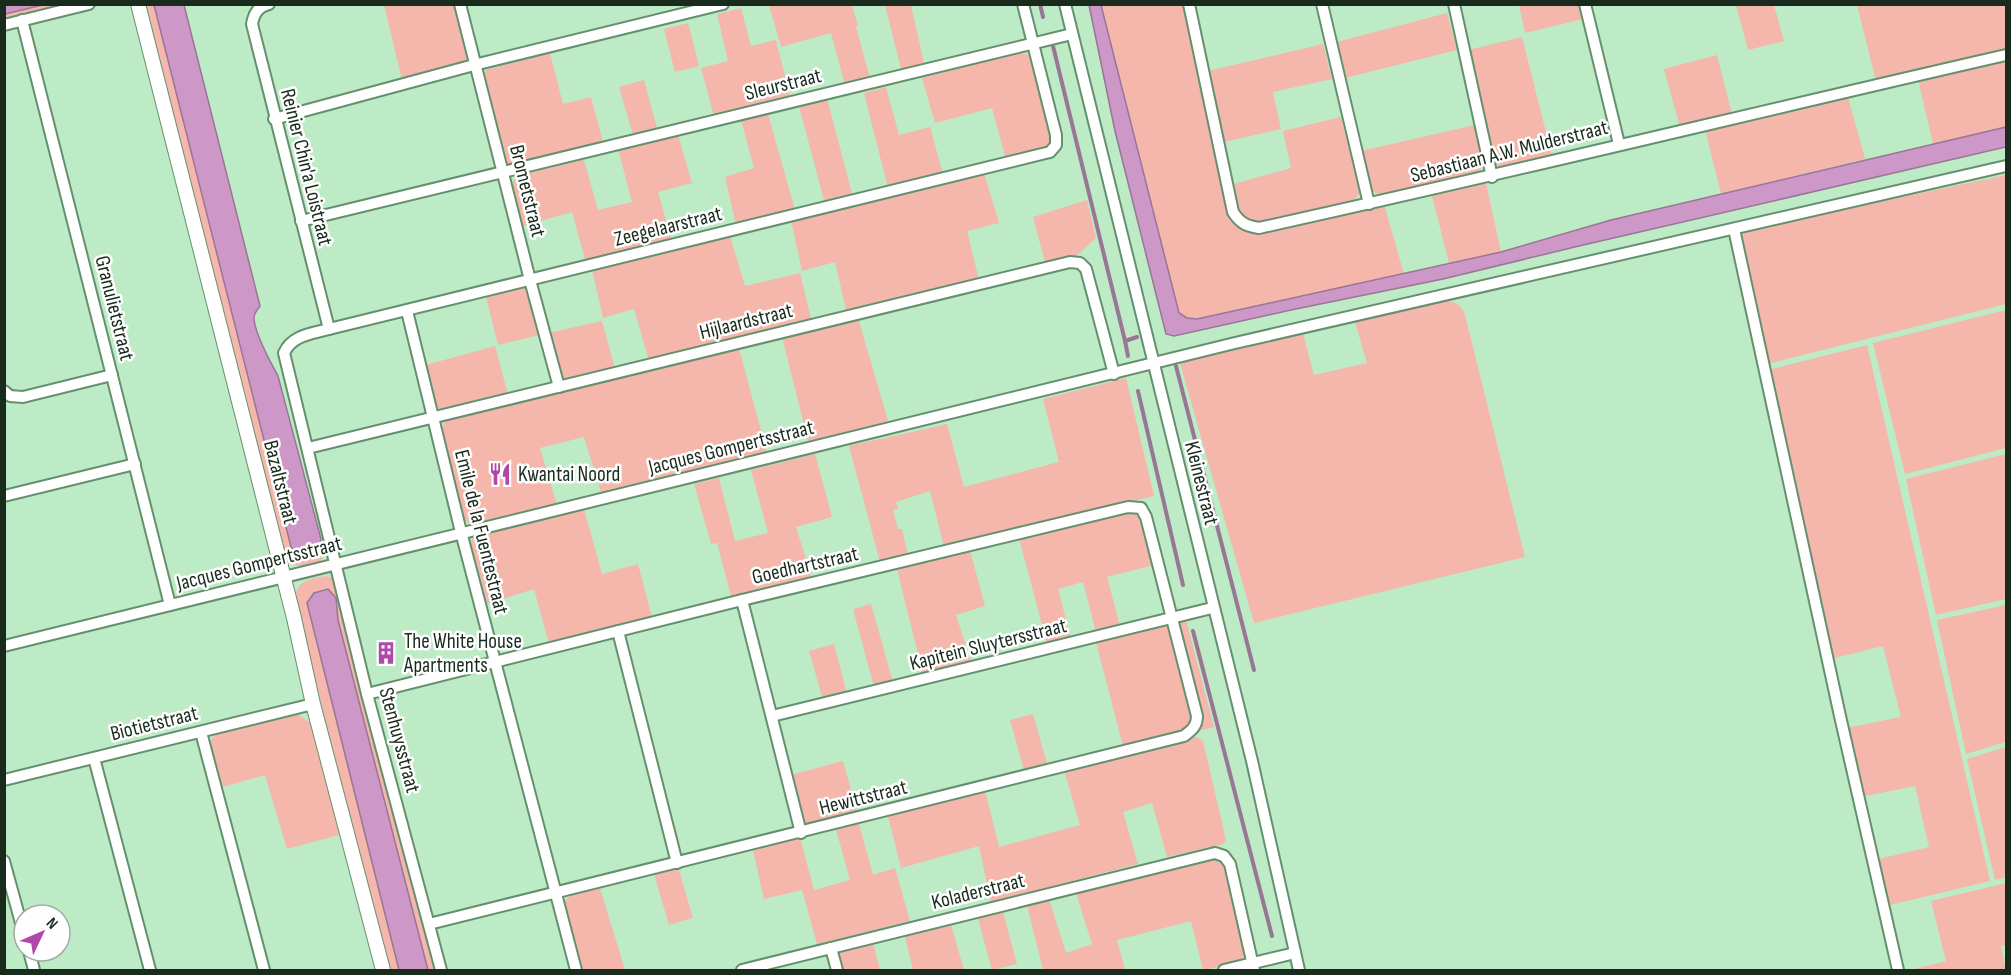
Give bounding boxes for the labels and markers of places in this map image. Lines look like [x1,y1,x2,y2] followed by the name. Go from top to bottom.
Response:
[487,461,513,487] restaurant icon: Kwantai Noord
[518,462,620,487] place label: Kwantai Noord
[403,629,522,678] place label: The White House Apartments
[373,640,399,666] building icon: The White House Apartments

